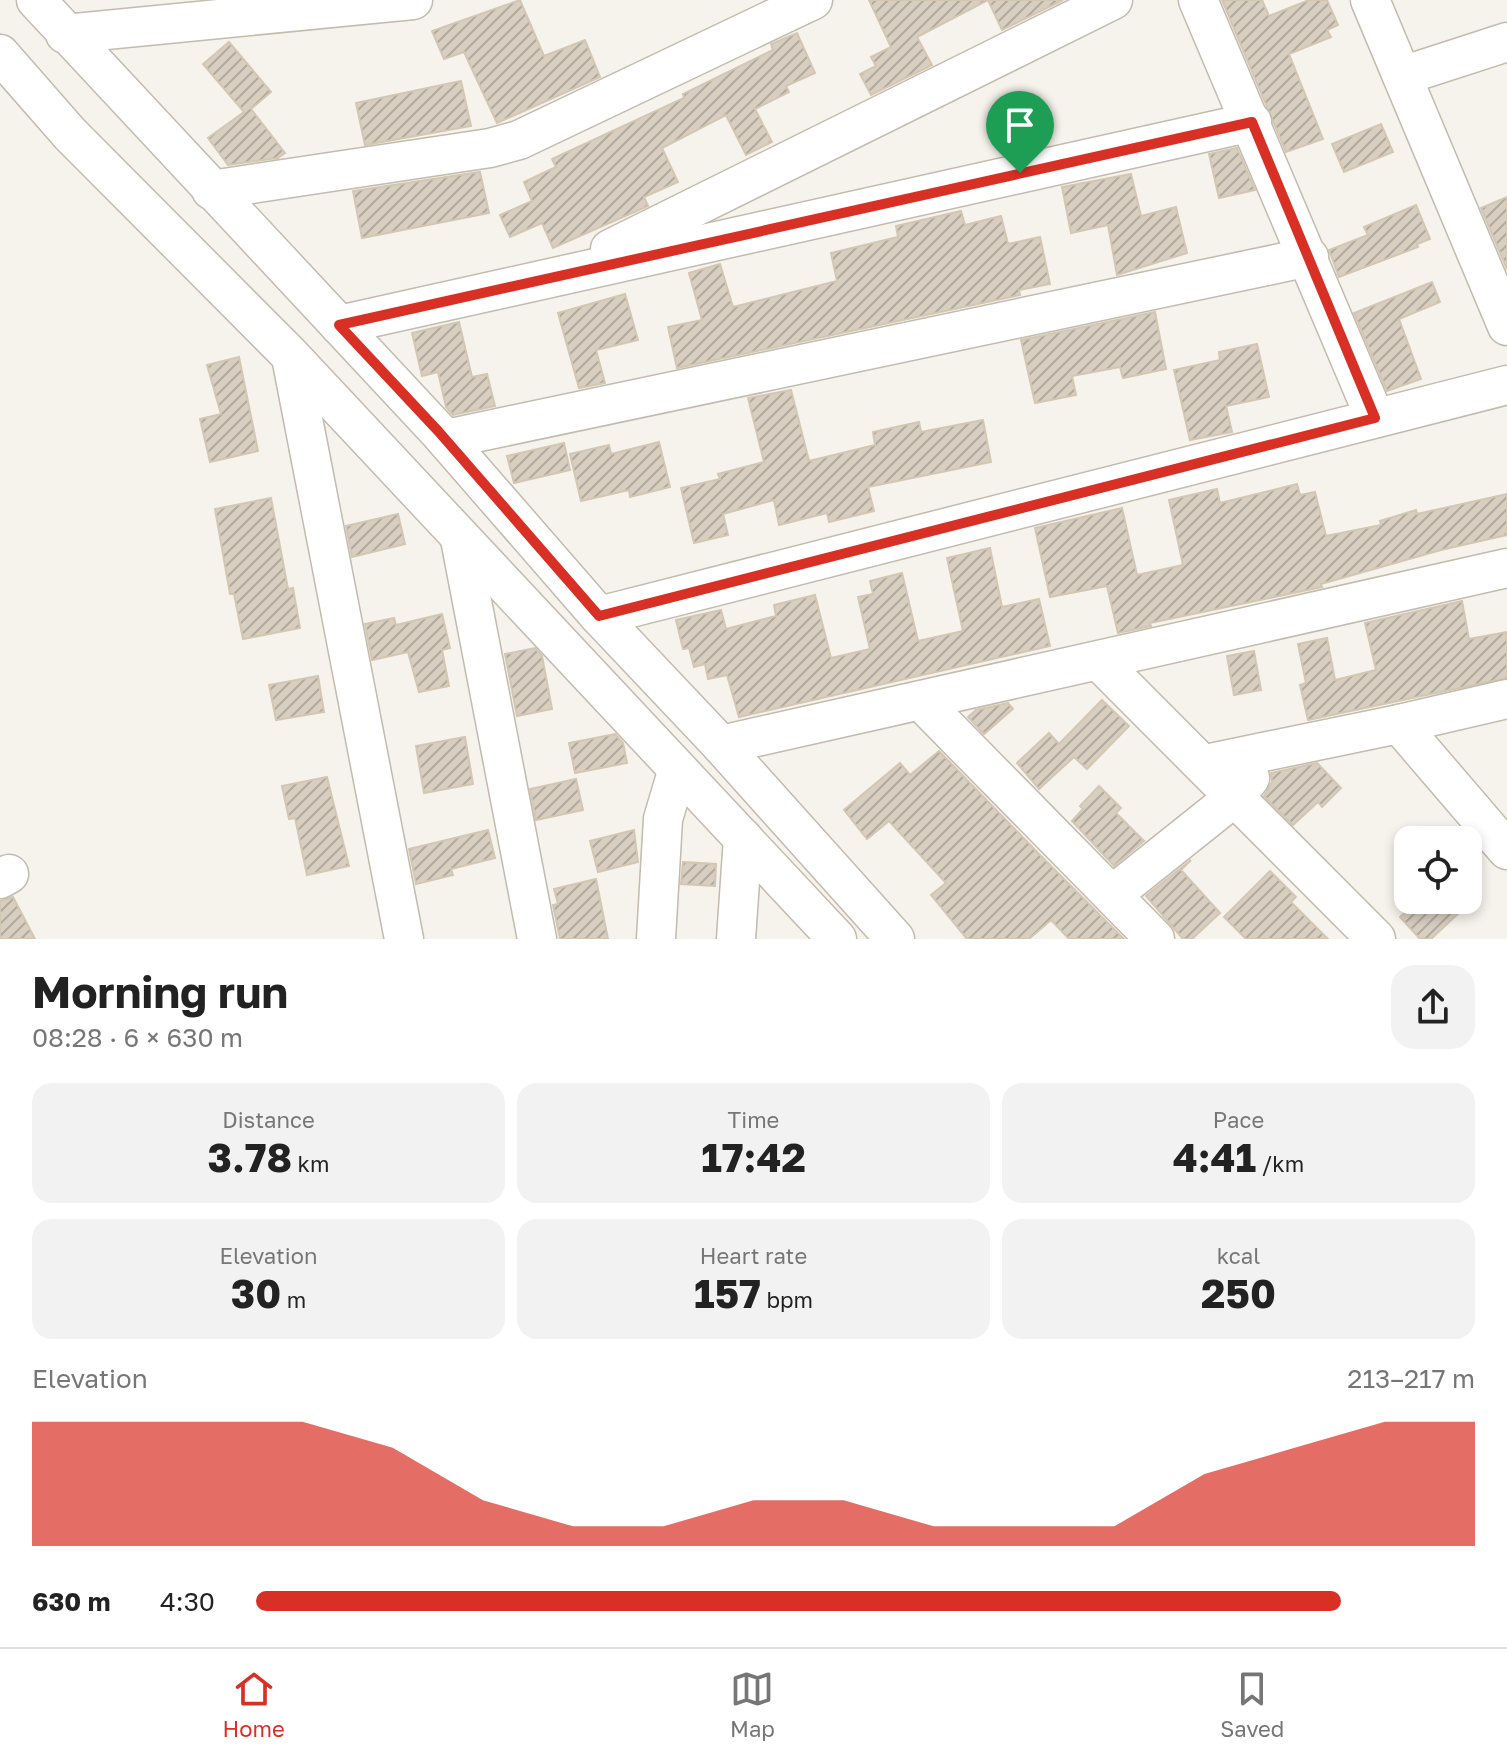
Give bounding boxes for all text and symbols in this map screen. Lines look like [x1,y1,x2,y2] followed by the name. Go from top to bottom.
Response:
[986,91,1054,173] pin
[998,103,1042,147] icon: arrive
[1394,826,1482,914] map controls
[1394,826,1482,914] button: locate
[32,965,288,1018] text: Morning run
[1391,965,1475,1049] button: share
[32,1022,243,1053] text: 08:28 · 6 × 630 m
[222,1106,315,1133] text: Distance
[728,1106,779,1133] text: Time
[1213,1106,1264,1133] text: Pace
[207,1133,292,1181] text: 3.78
[701,1133,806,1181] text: 17:42
[1173,1133,1256,1181] text: 4:41
[292,1150,330,1177] text: km
[1256,1150,1304,1177] text: /km
[220,1242,317,1269] text: Elevation
[700,1242,807,1269] text: Heart rate
[1217,1242,1260,1269] text: kcal
[231,1269,281,1317] text: 30
[694,1269,761,1317] text: 157
[1201,1269,1276,1317] text: 250
[281,1286,306,1313] text: m
[761,1286,813,1313] text: bpm
[32,1363,148,1394] text: Elevation
[1347,1363,1475,1394] text: 213–217 m
[32,1586,111,1617] text: 630 m
[160,1586,215,1617] text: 4:30
[223,1667,285,1742] tab: Home
[730,1667,775,1742] tab: Map
[1220,1667,1284,1742] tab: Saved

